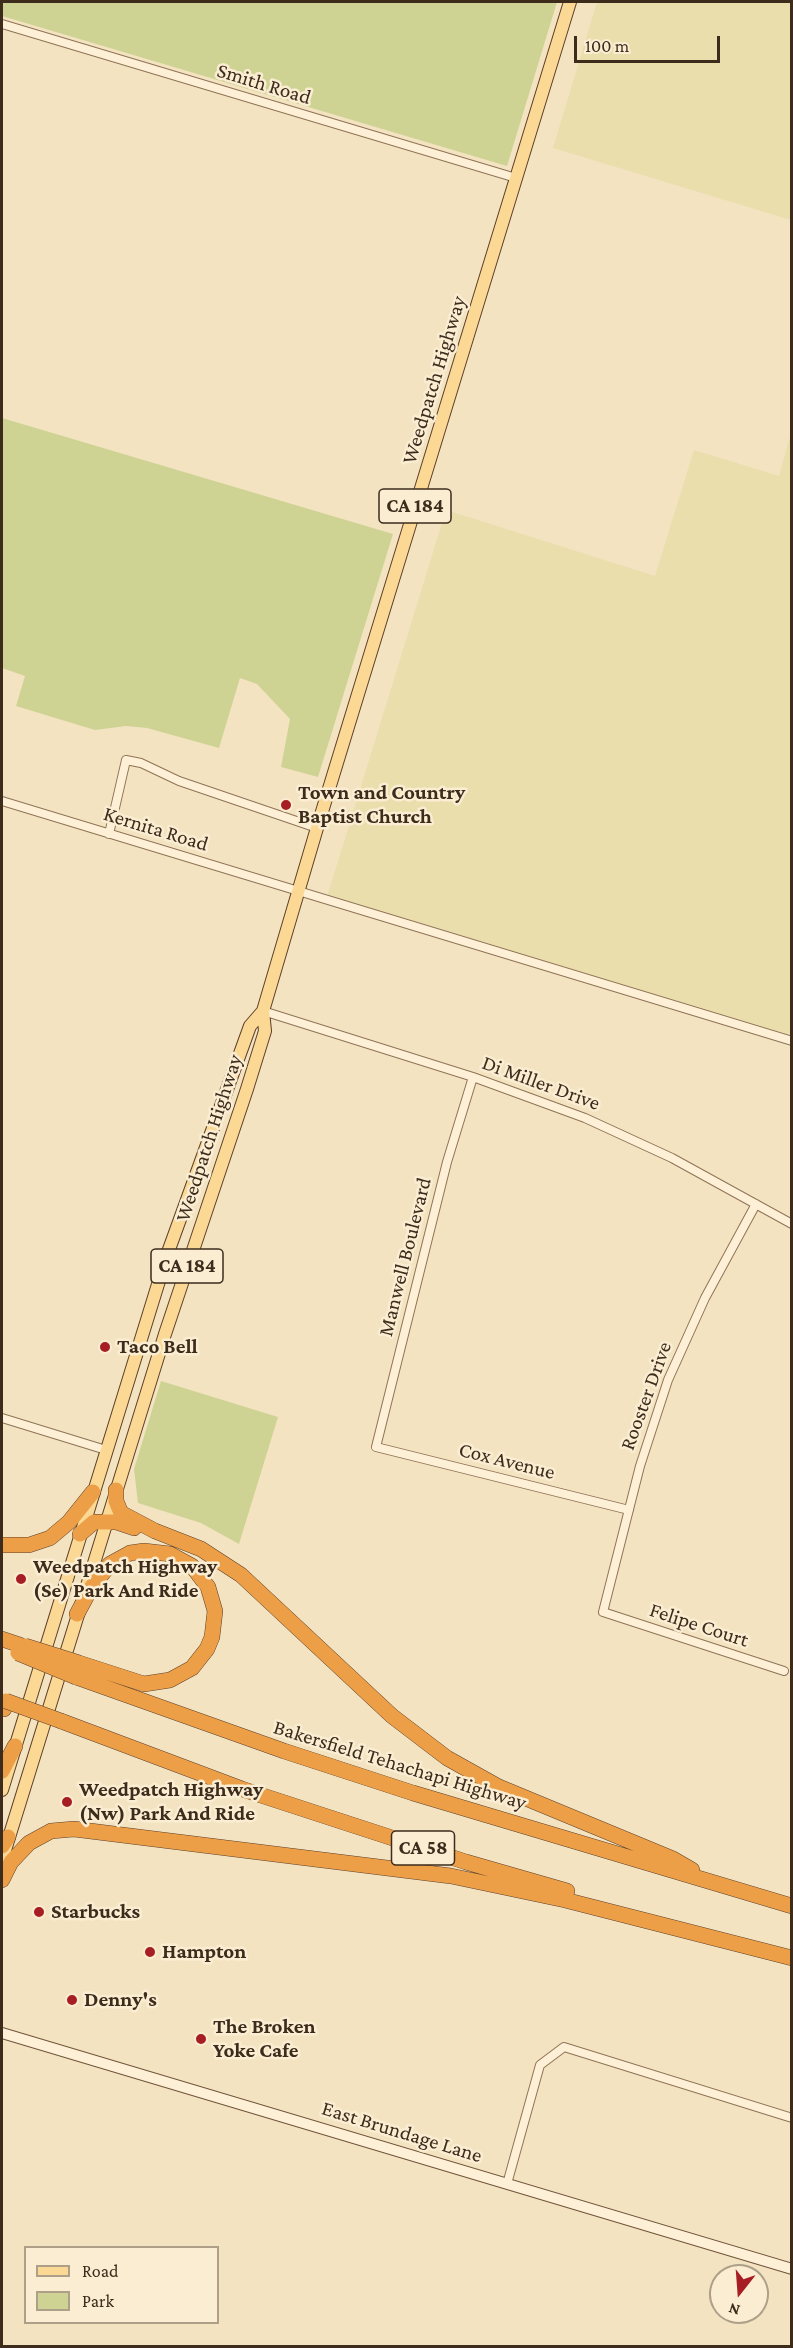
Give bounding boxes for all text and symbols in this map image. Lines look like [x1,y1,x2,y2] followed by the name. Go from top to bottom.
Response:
[577,24,722,62] scale bar
[585,36,629,56] text: 100 m
[214,58,314,110] street label: Smith Road
[396,293,472,467] street label: Weedpatch Highway
[379,489,451,523] road number: CA 184
[298,780,465,830] place label: Town and Country Baptist Church
[279,798,293,812] marker: Town and Country Baptist Church
[101,801,211,857] street label: Kernita Road
[479,1050,603,1116] street label: Di Miller Drive
[170,1051,248,1225] street label: Weedpatch Highway
[373,1175,437,1339] street label: Manwell Boulevard
[151,1249,223,1283] road number: CA 184
[117,1334,198,1360] place label: Taco Bell
[615,1338,677,1454] street label: Rooster Drive
[98,1340,112,1354] marker: Taco Bell
[456,1437,558,1485] street label: Cox Avenue
[33,1554,217,1604] place label: Weedpatch Highway (Se) Park And Ride
[14,1572,28,1586] marker: Weedpatch Highway (Se) Park And Ride
[646,1597,752,1653] street label: Felipe Court
[271,1715,529,1815] street label: Bakersfield Tehachapi Highway
[79,1777,263,1827] place label: Weedpatch Highway (Nw) Park And Ride
[60,1795,74,1809] marker: Weedpatch Highway (Nw) Park And Ride
[392,1831,454,1865] road number: CA 58
[51,1899,140,1925] place label: Starbucks
[32,1905,46,1919] marker: Starbucks
[162,1939,246,1965] place label: Hampton
[143,1945,157,1959] marker: Hampton
[84,1987,157,2013] place label: Denny's
[65,1993,79,2007] marker: Denny's
[213,2014,316,2064] place label: The Broken Yoke Cafe
[194,2032,208,2046] marker: The Broken Yoke Cafe
[319,2096,485,2168] street label: East Brundage Lane
[24,2246,219,2324] legend
[82,2261,119,2281] text: Road
[709,2264,769,2324] north arrow
[82,2291,114,2311] text: Park
[726,2300,742,2320] text: N

